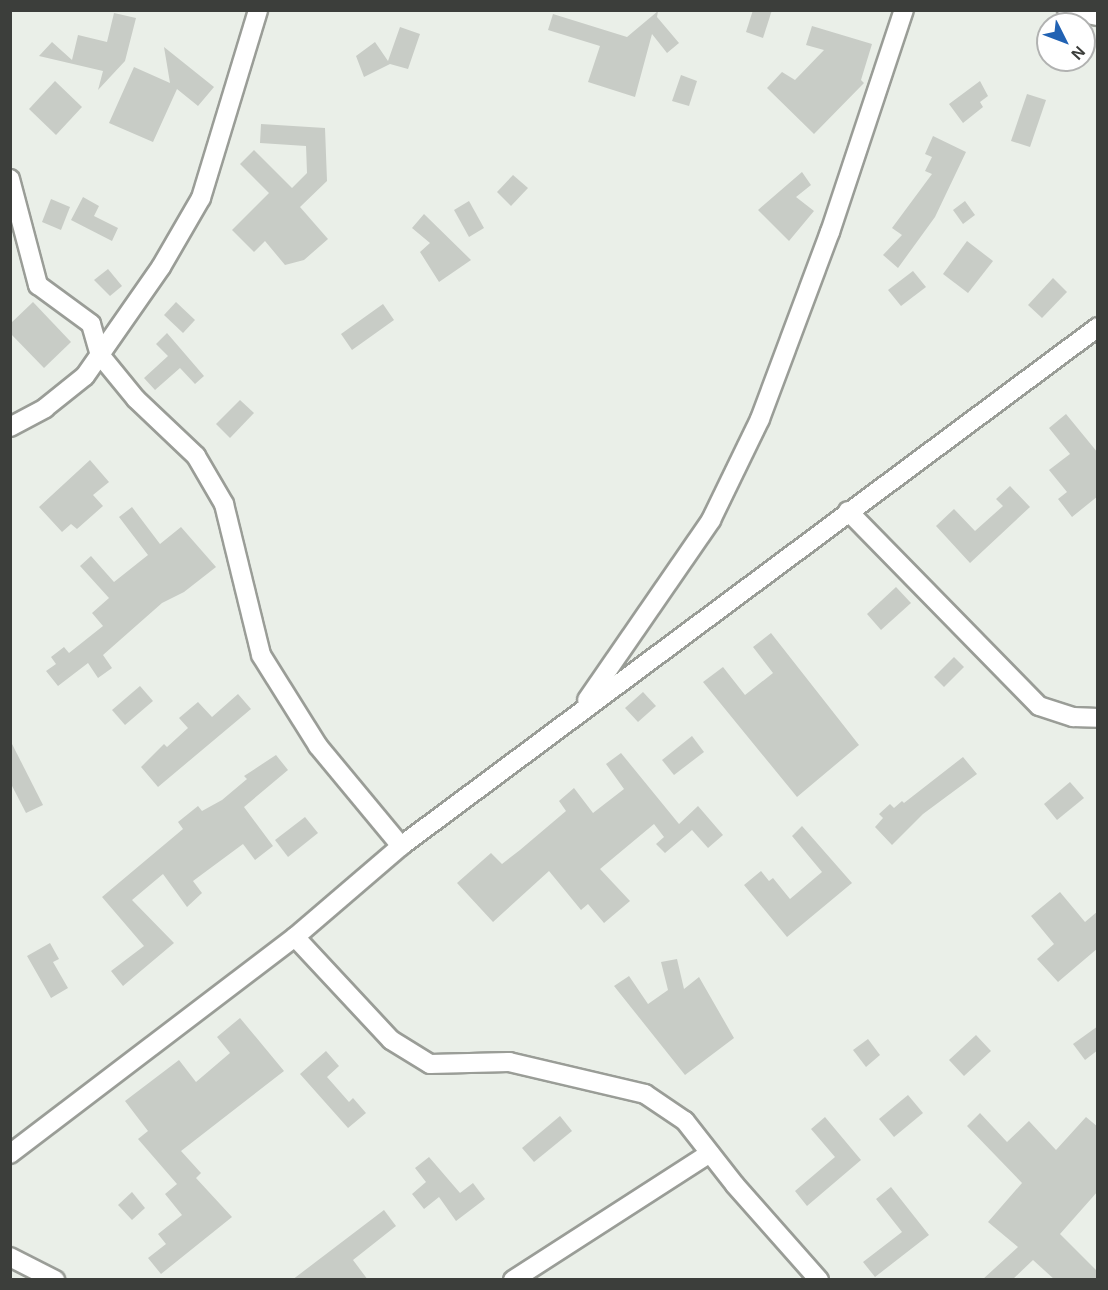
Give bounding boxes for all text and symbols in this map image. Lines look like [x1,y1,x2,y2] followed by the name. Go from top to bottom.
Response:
[1036,12,1096,72] north arrow
[1068,43,1088,63] text: N

